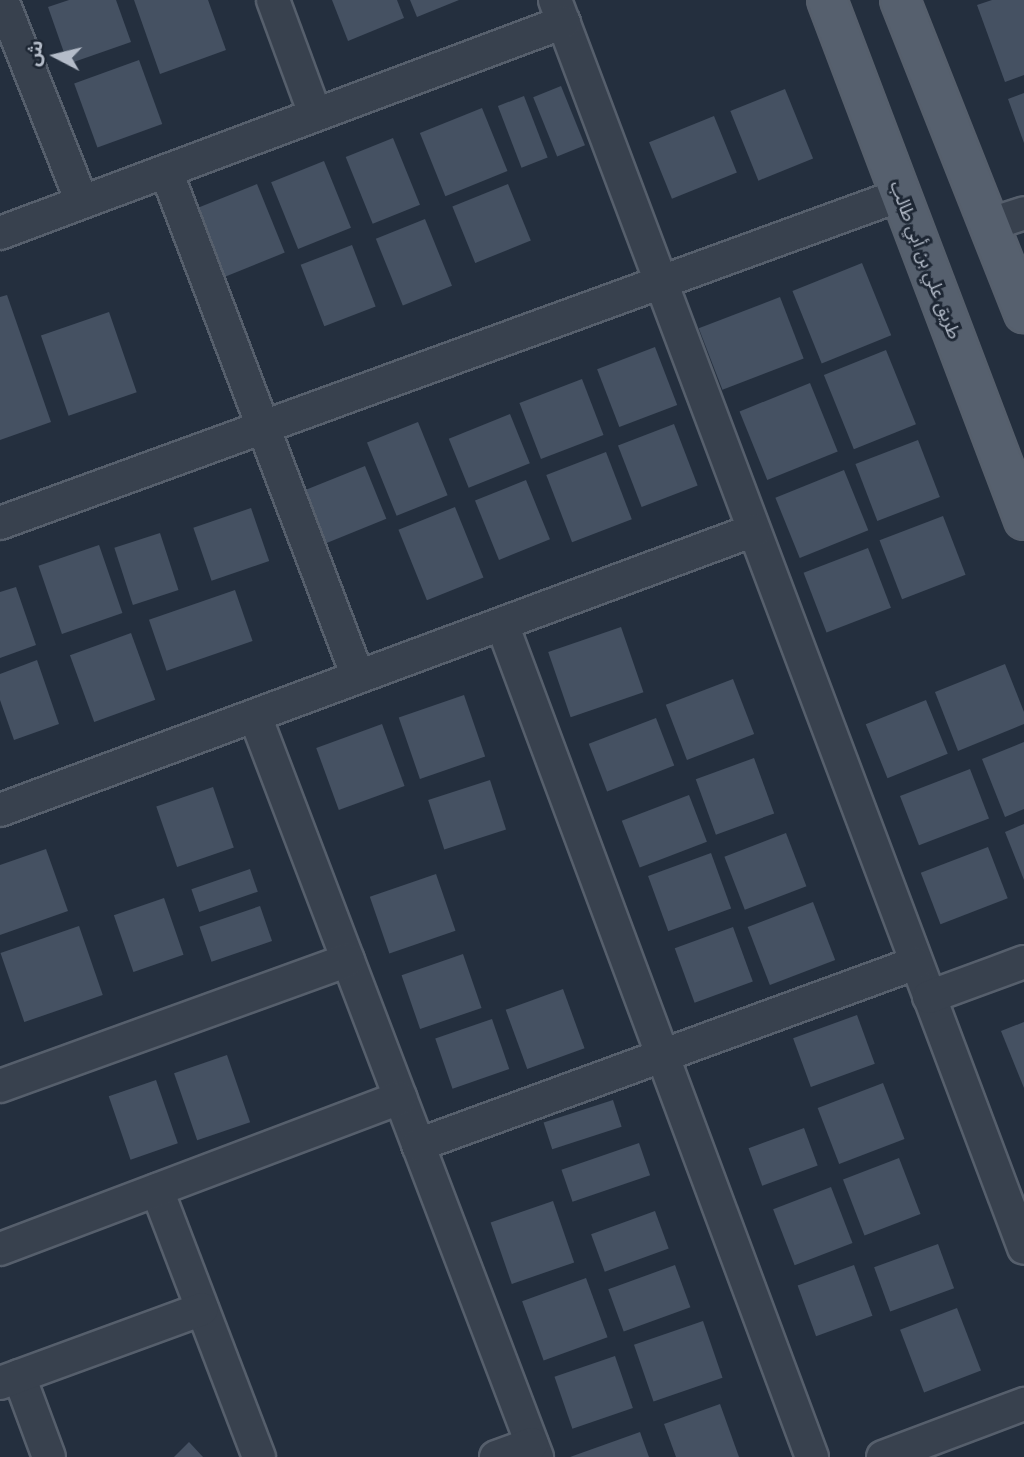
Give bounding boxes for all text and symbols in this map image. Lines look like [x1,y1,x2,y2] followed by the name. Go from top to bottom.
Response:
[21,21,91,91] north arrow
[22,39,48,68] text: ش
[885,178,965,342] street label: طريق علي بن أبي طالب

